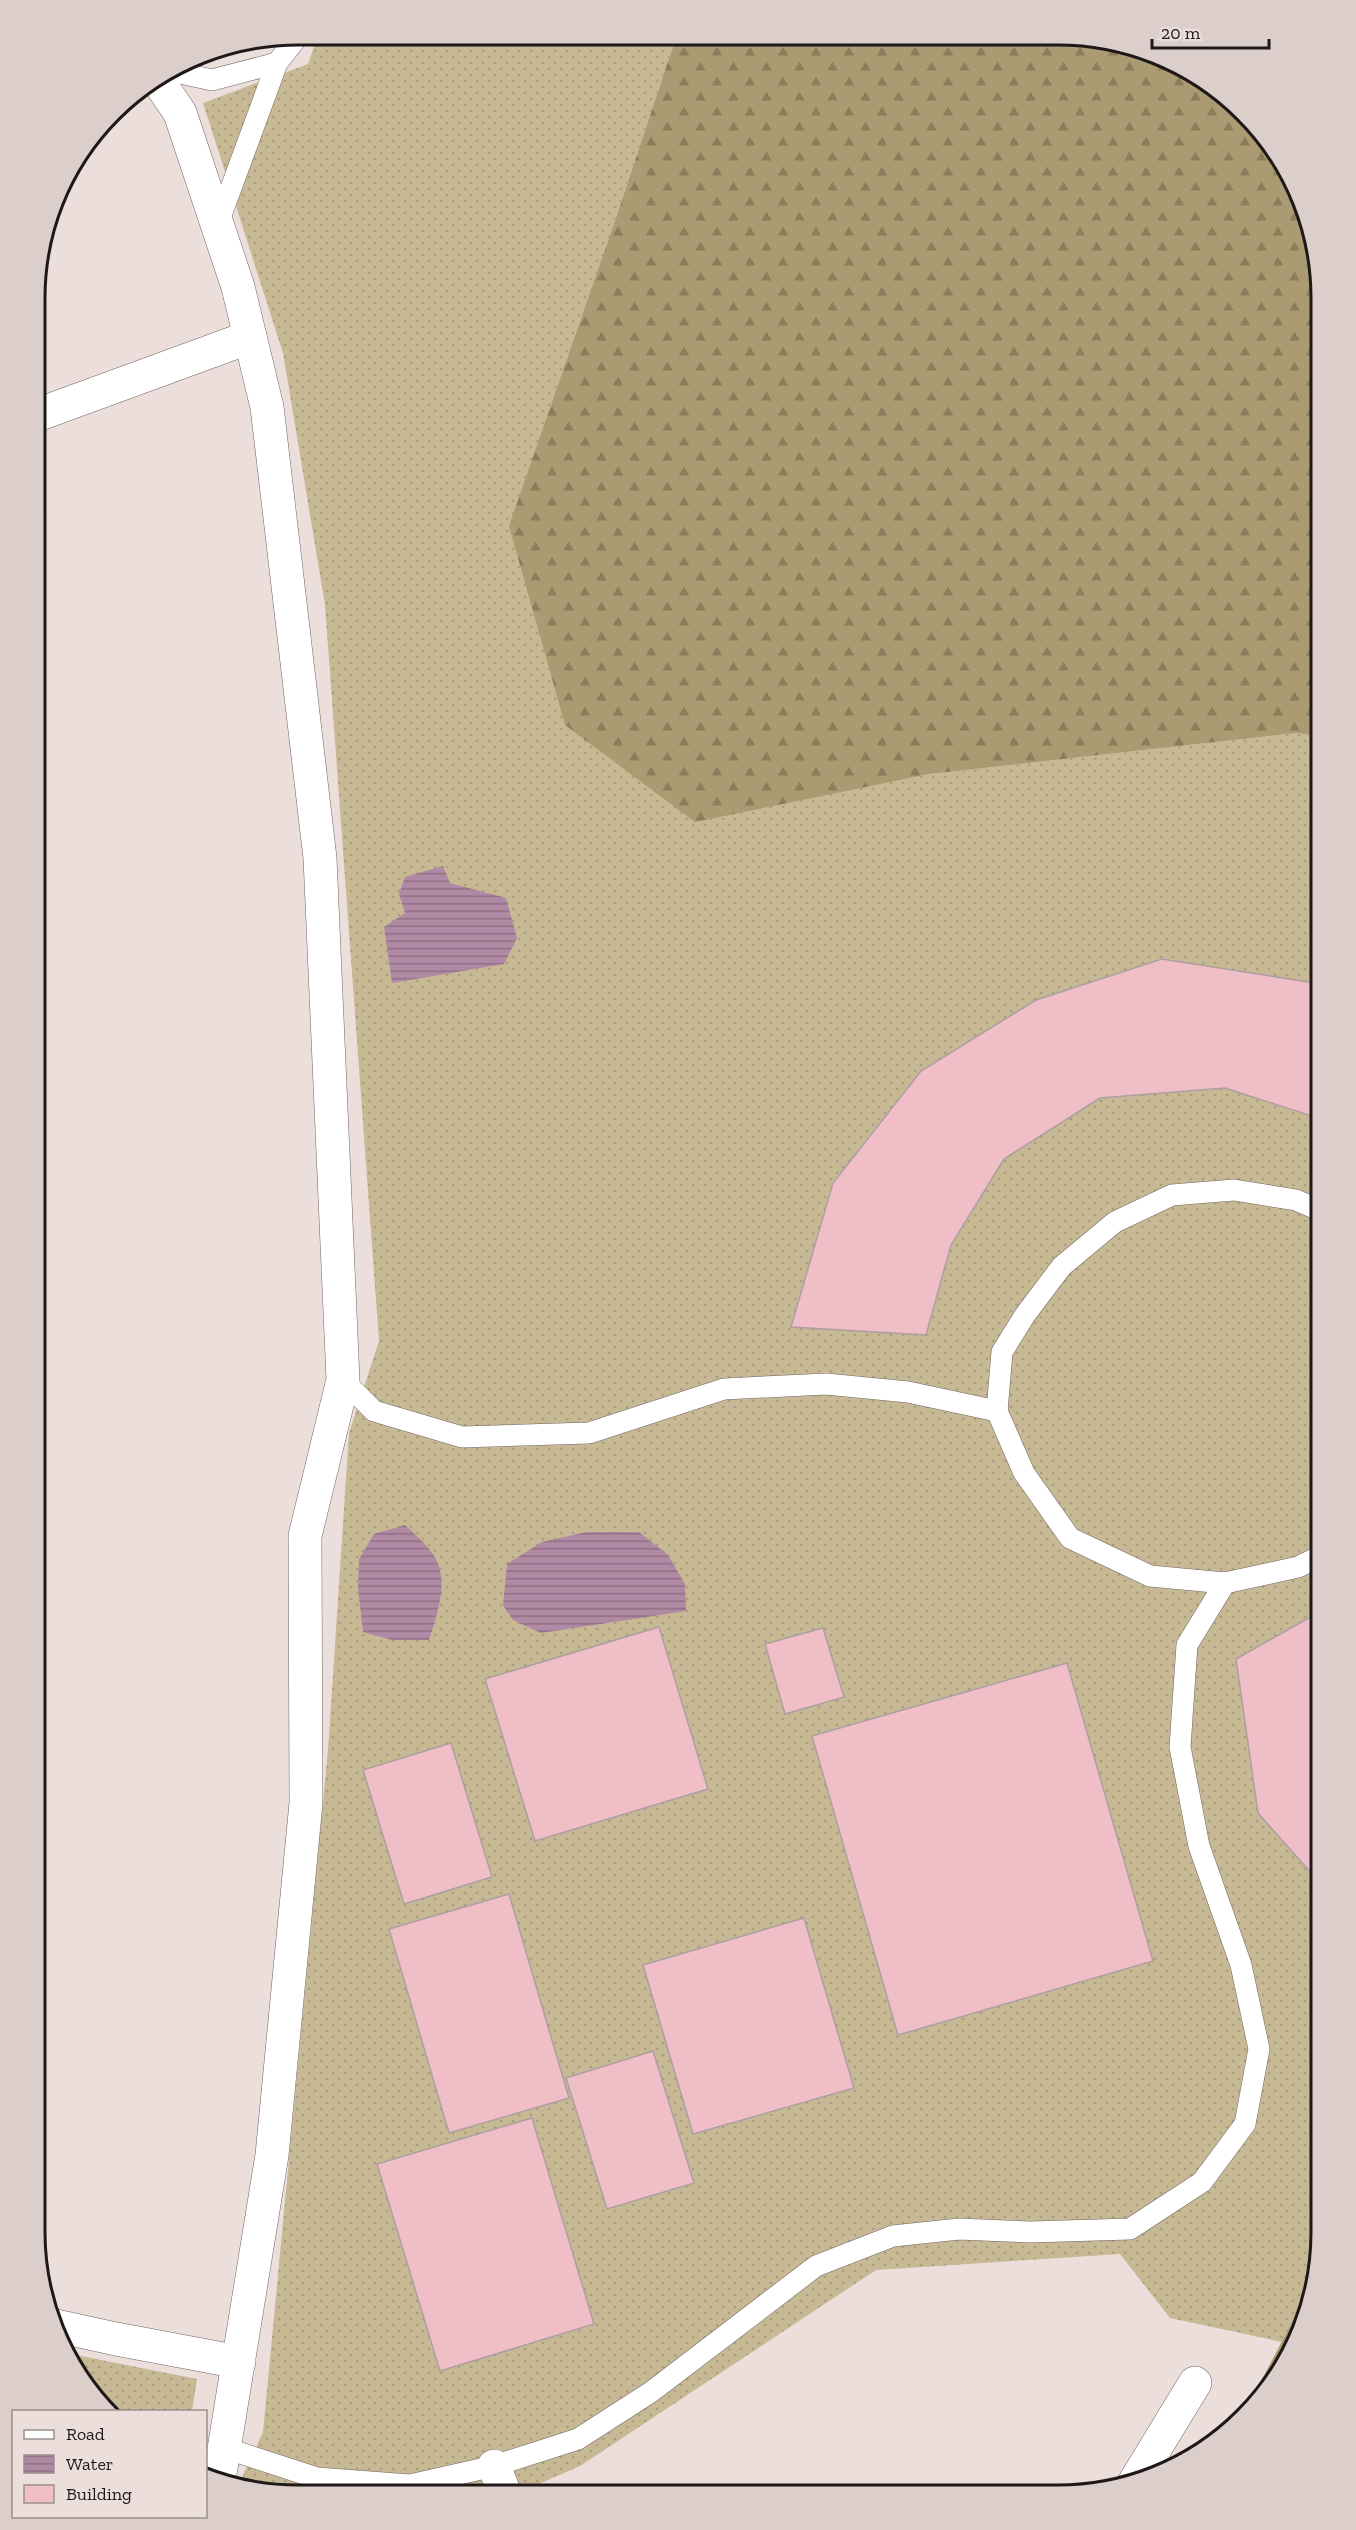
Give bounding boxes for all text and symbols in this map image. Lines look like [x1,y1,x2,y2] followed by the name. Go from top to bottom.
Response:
[1152,12,1269,50] scale bar
[1161,22,1201,44] text: 20 m
[12,2410,207,2518] legend
[66,2423,105,2445] text: Road
[66,2453,113,2475] text: Water
[66,2483,132,2505] text: Building

